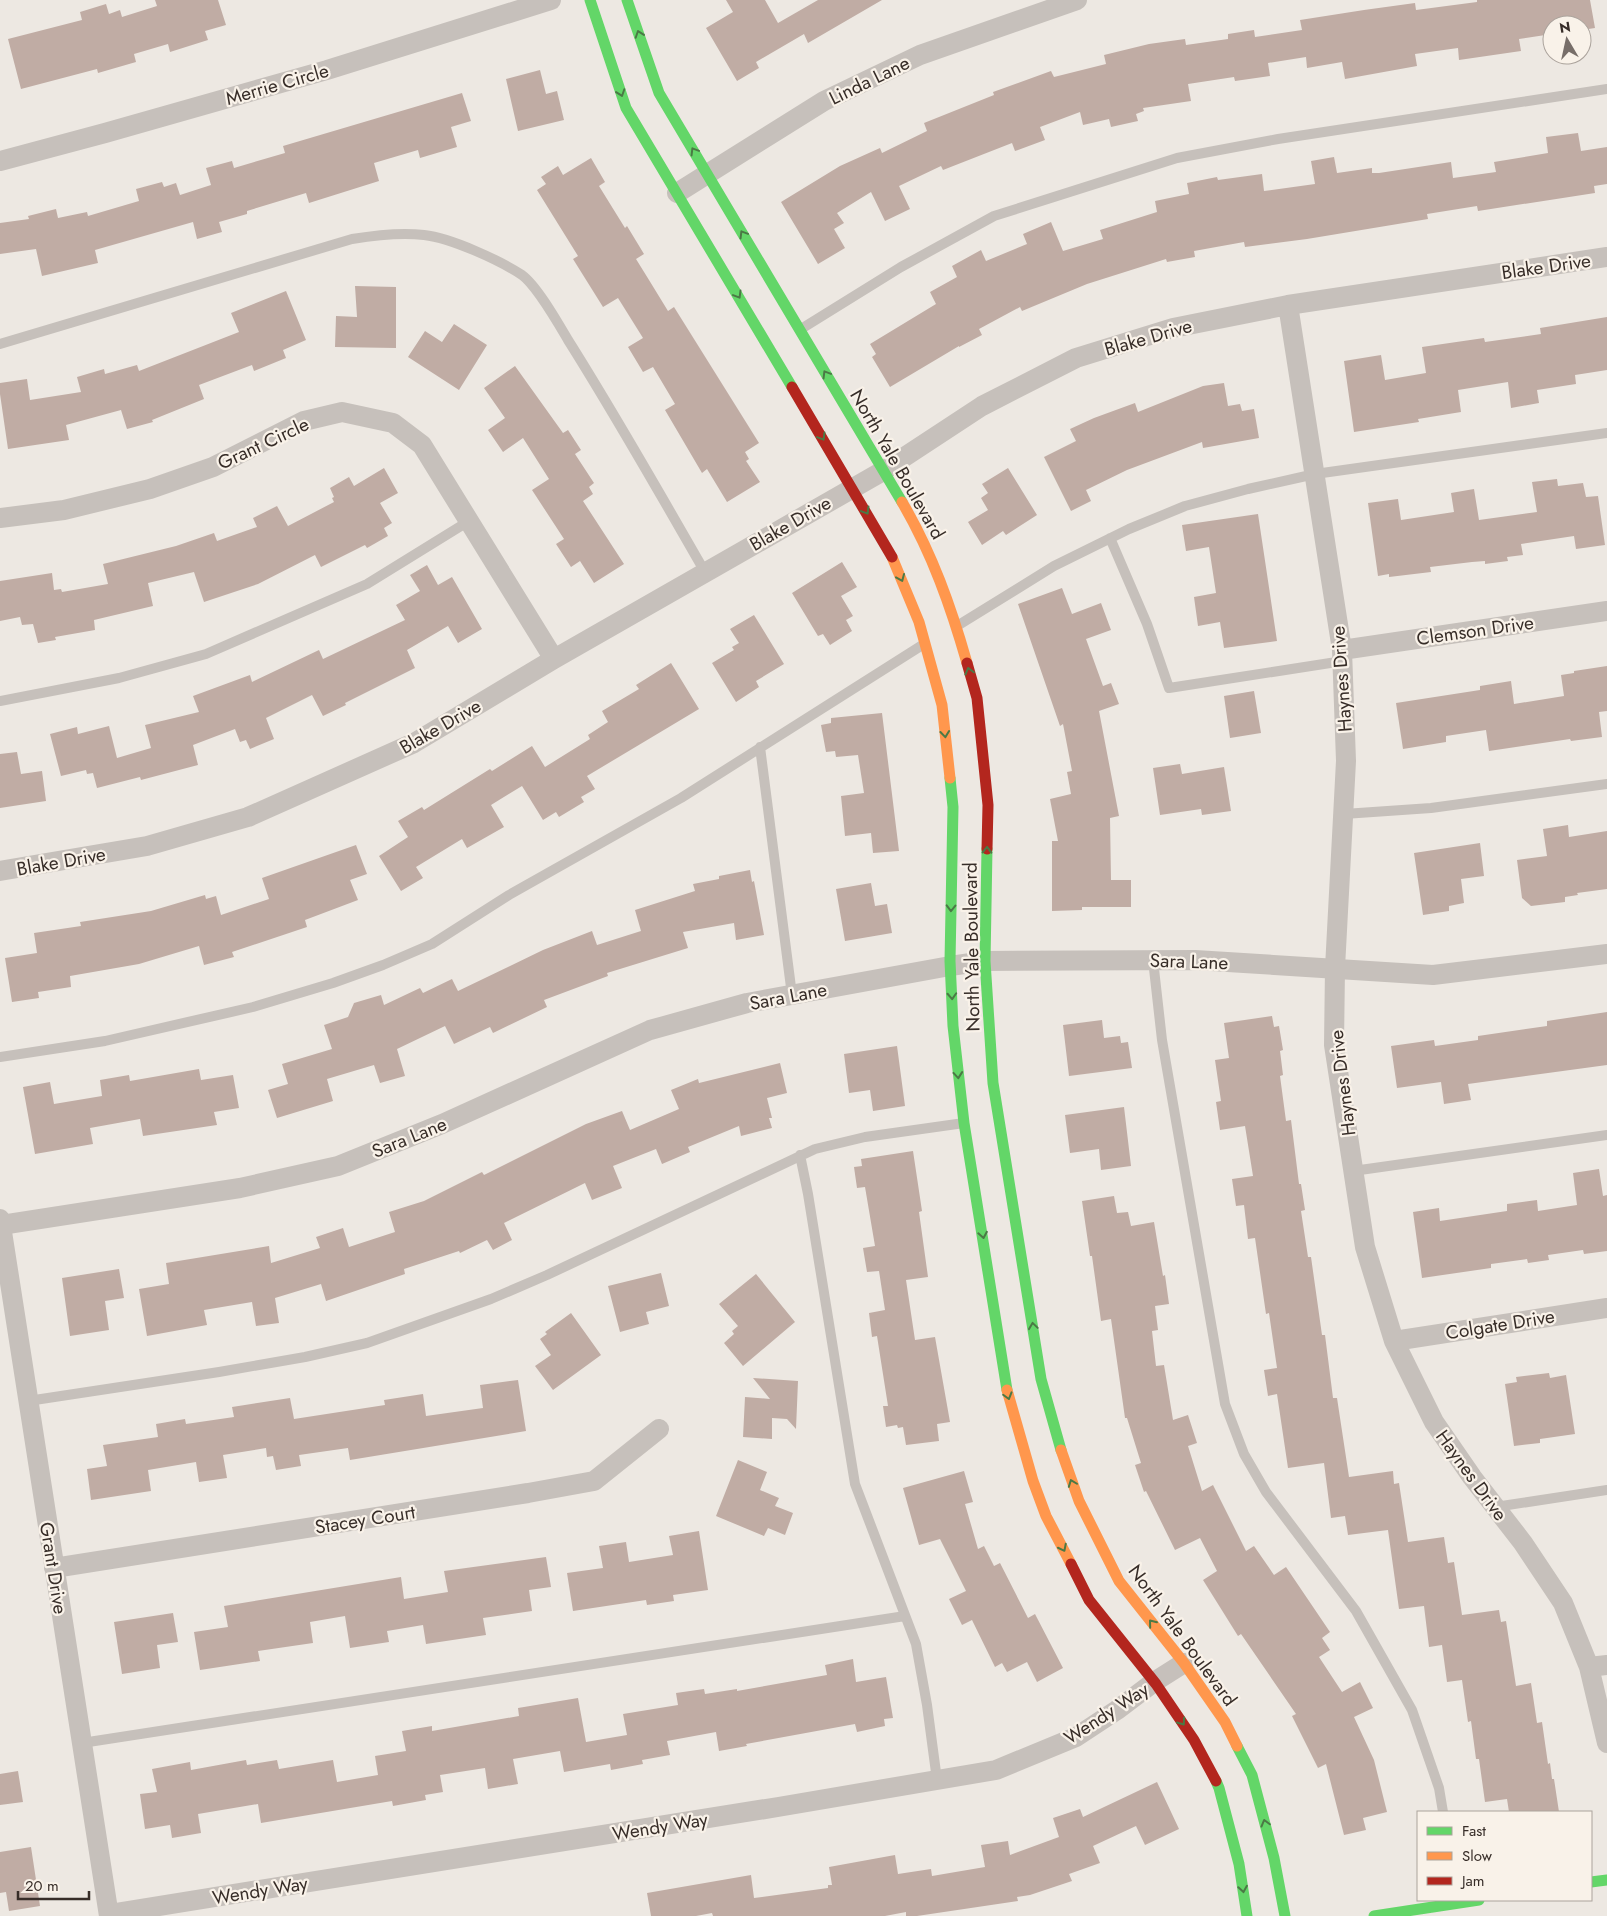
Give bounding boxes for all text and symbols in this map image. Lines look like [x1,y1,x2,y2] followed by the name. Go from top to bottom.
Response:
[1542,15,1592,65] north arrow
[1558,16,1572,38] text: N
[635,30,645,39] one-way arrow
[824,49,914,112] street label: Linda Lane
[222,57,332,112] street label: Merrie Circle
[615,88,625,97] one-way arrow
[690,147,700,156] one-way arrow
[739,230,749,239] one-way arrow
[1500,247,1593,286] street label: Blake Drive
[732,290,742,299] one-way arrow
[1101,312,1195,363] street label: Blake Drive
[822,370,832,379] one-way arrow
[844,384,952,544] street label: North Yale Boulevard
[213,410,314,476] street label: Grant Circle
[816,432,826,441] one-way arrow
[745,489,836,558] street label: Blake Drive
[859,506,869,515] one-way arrow
[894,573,905,582] one-way arrow
[1415,609,1536,652] street label: Clemson Drive
[1324,625,1359,733] street label: Haynes Drive
[965,668,975,676] one-way arrow
[395,692,486,761] street label: Blake Drive
[939,730,950,738] one-way arrow
[14,840,108,883] street label: Blake Drive
[982,845,993,853] one-way arrow
[957,862,986,1032] street label: North Yale Boulevard
[945,904,956,912] one-way arrow
[1149,947,1229,976] street label: Sara Lane
[747,976,829,1017] street label: Sara Lane
[946,992,957,1000] one-way arrow
[1323,1028,1362,1137] street label: Haynes Drive
[952,1071,963,1079] one-way arrow
[368,1110,451,1165] street label: Sara Lane
[977,1231,987,1239] one-way arrow
[1444,1303,1557,1346] street label: Colgate Drive
[1028,1321,1038,1330] one-way arrow
[1002,1391,1013,1400] one-way arrow
[1429,1424,1514,1526] street label: Haynes Drive
[1068,1479,1078,1488] one-way arrow
[313,1498,418,1541] street label: Stacey Court
[33,1520,74,1616] street label: Grant Drive
[1057,1543,1067,1552] one-way arrow
[1122,1559,1243,1712] street label: North Yale Boulevard
[1150,1620,1158,1629] one-way arrow
[1059,1676,1155,1751] street label: Wendy Way
[1176,1716,1185,1726] one-way arrow
[610,1806,710,1847] street label: Wendy Way
[1417,1811,1592,1901] legend
[1260,1819,1271,1828] one-way arrow
[1462,1820,1486,1842] text: Fast
[1462,1845,1493,1867] text: Slow
[18,1868,89,1900] scale bar
[210,1870,310,1911] street label: Wendy Way
[1460,1870,1485,1892] text: Jam
[25,1875,59,1897] text: 20 m
[1237,1885,1247,1894] one-way arrow

